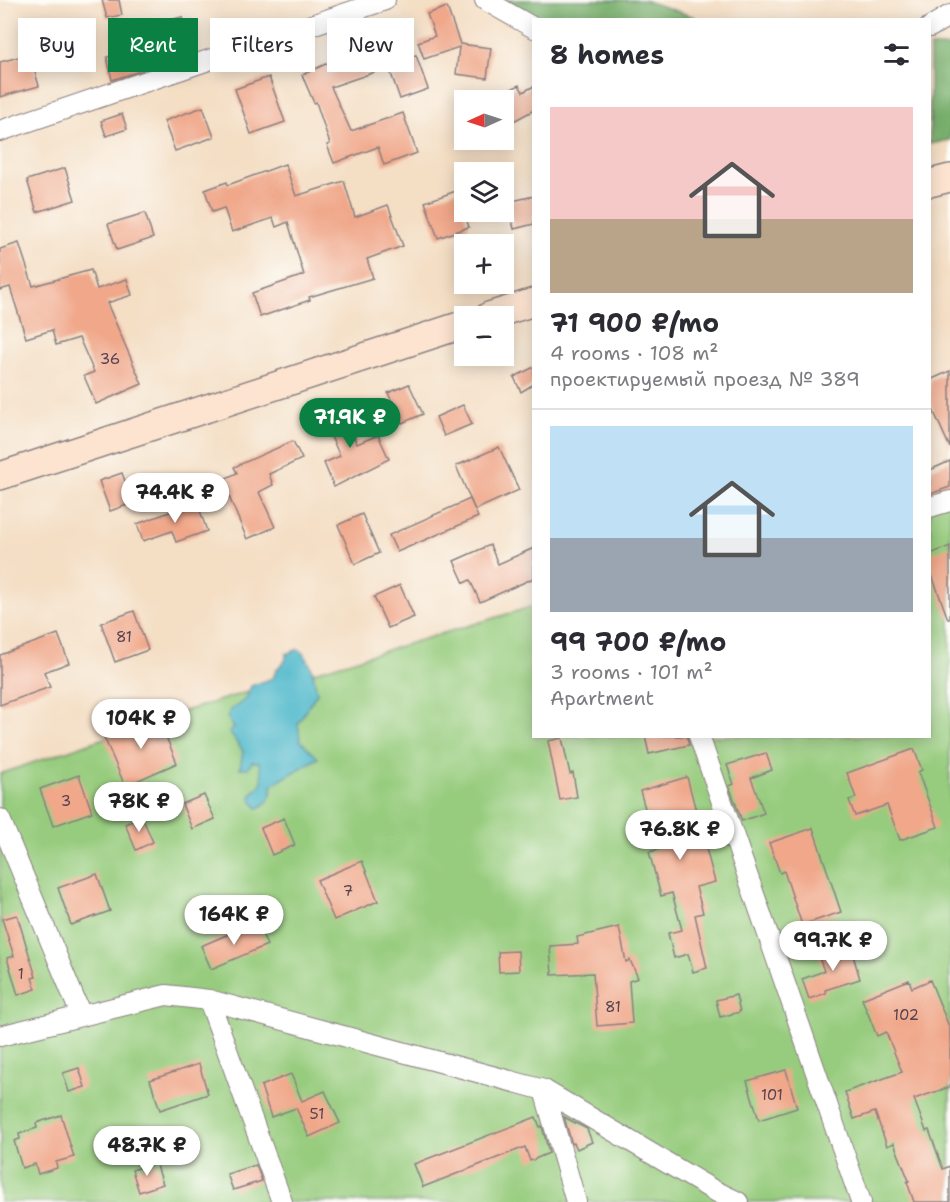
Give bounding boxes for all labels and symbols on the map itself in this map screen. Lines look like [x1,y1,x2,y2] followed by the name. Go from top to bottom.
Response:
[454,90,514,150] north arrow
[100,349,120,369] house number: 36
[295,398,405,449] pin: 71.9K ₽
[120,473,230,524] pin: 74.4K ₽
[116,627,132,647] house number: 81
[92,699,190,750] pin: 104K ₽
[97,782,181,833] pin: 78K ₽
[61,791,71,811] house number: 3
[625,810,735,861] pin: 76.8K ₽
[343,881,353,901] house number: 7
[185,895,283,946] pin: 164K ₽
[778,921,888,972] pin: 99.7K ₽
[18,964,24,984] house number: 1
[605,997,621,1017] house number: 81
[893,1005,919,1025] house number: 102
[761,1085,783,1105] house number: 101
[310,1104,324,1124] house number: 51
[92,1126,202,1177] pin: 48.7K ₽

